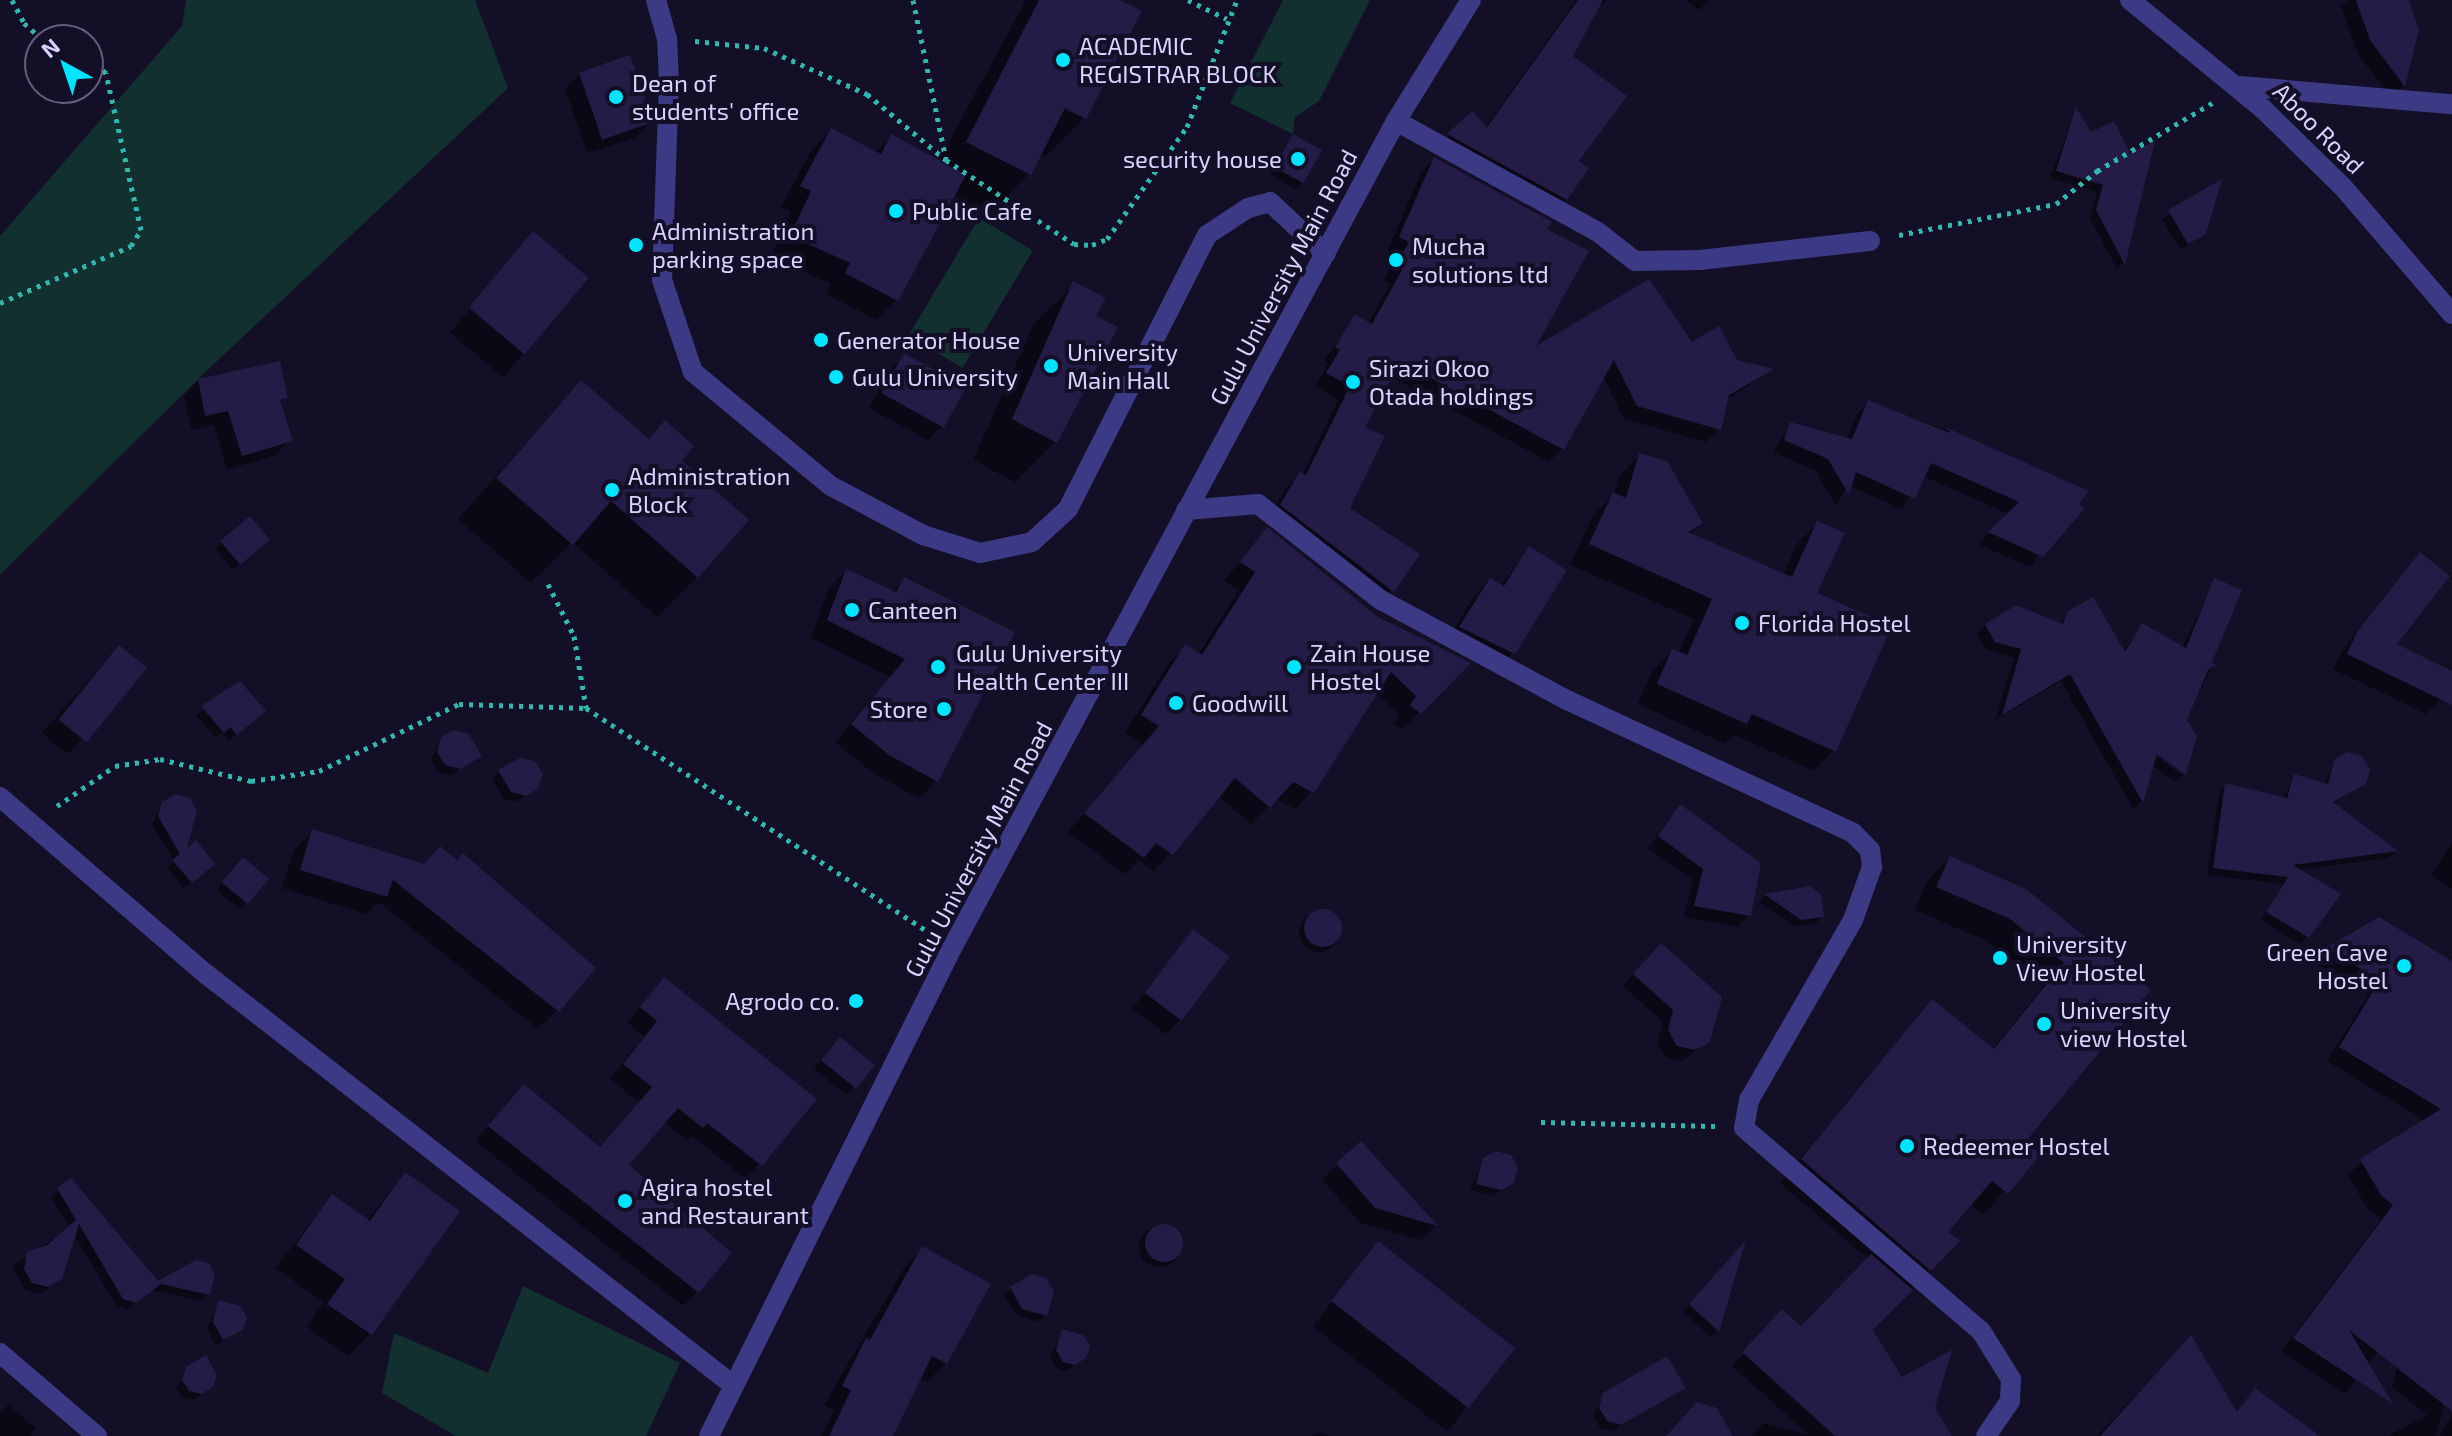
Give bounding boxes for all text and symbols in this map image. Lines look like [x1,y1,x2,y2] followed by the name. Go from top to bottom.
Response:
[24,24,104,104] north arrow
[35,32,64,62] text: N
[1079,32,1277,88] place label: ACADEMIC REGISTRAR BLOCK
[1054,51,1072,69] marker: ACADEMIC REGISTRAR BLOCK
[632,69,800,125] place label: Dean of students' office
[2268,77,2370,179] street label: Aboo Road
[607,88,625,106] marker: Dean of students' office
[1203,144,1363,410] street label: Gulu University Main Road
[1122,145,1282,173] place label: security house
[1289,150,1307,168] marker: security house
[912,197,1032,225] place label: Public Cafe
[887,202,905,220] marker: Public Cafe
[652,217,814,273] place label: Administration parking space
[1412,232,1549,288] place label: Mucha solutions ltd
[627,236,645,254] marker: Administration parking space
[1387,251,1405,269] marker: Mucha solutions ltd
[837,326,1021,354] place label: Generator House
[812,331,830,349] marker: Generator House
[1067,338,1178,394] place label: University Main Hall
[1369,354,1534,410] place label: Sirazi Okoo Otada holdings
[1042,357,1060,375] marker: University Main Hall
[852,363,1018,391] place label: Gulu University
[827,368,845,386] marker: Gulu University
[1344,373,1362,391] marker: Sirazi Okoo Otada holdings
[628,462,790,518] place label: Administration Block
[603,481,621,499] marker: Administration Block
[868,596,958,624] place label: Canteen
[843,601,861,619] marker: Canteen
[1758,609,1911,637] place label: Florida Hostel
[1733,614,1751,632] marker: Florida Hostel
[956,639,1130,695] place label: Gulu University Health Center III
[1310,639,1430,695] place label: Zain House Hostel
[927,656,949,678] marker: Gulu University Health Center III
[1285,658,1303,676] marker: Zain House Hostel
[1192,689,1288,717] place label: Goodwill
[1167,694,1185,712] marker: Goodwill
[870,695,928,723] place label: Store
[935,700,953,718] marker: Store
[898,716,1058,982] street label: Gulu University Main Road
[2016,930,2146,986] place label: University View Hostel
[2266,938,2388,994] place label: Green Cave Hostel
[1991,949,2009,967] marker: University View Hostel
[2395,957,2413,975] marker: Green Cave Hostel
[725,987,840,1015] place label: Agrodo co.
[847,992,865,1010] marker: Agrodo co.
[2060,996,2188,1052] place label: University view Hostel
[2035,1015,2053,1033] marker: University view Hostel
[1923,1132,2110,1160] place label: Redeemer Hostel
[1898,1137,1916,1155] marker: Redeemer Hostel
[641,1173,809,1229] place label: Agira hostel and Restaurant
[616,1192,634,1210] marker: Agira hostel and Restaurant

